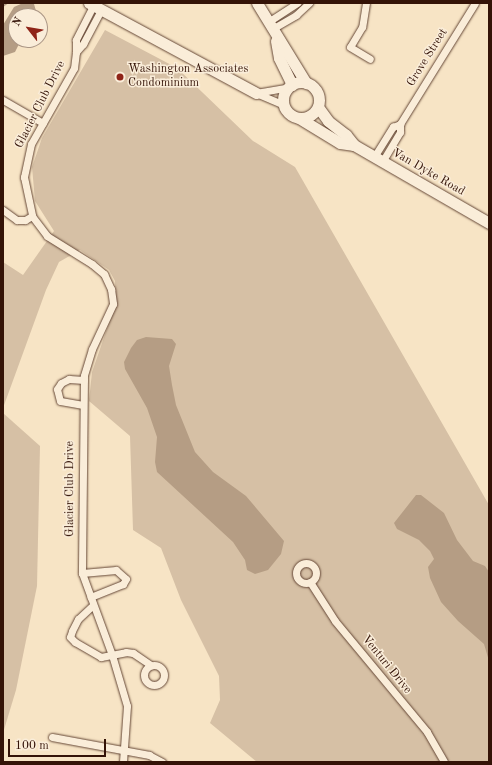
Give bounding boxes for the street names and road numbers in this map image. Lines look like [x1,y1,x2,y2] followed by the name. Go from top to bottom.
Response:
[405,26,451,90] street label: Grove Street
[13,59,69,151] street label: Glacier Club Drive
[389,146,467,200] street label: Van Dyke Road
[64,441,78,537] street label: Glacier Club Drive
[358,633,414,697] street label: Venturi Drive

